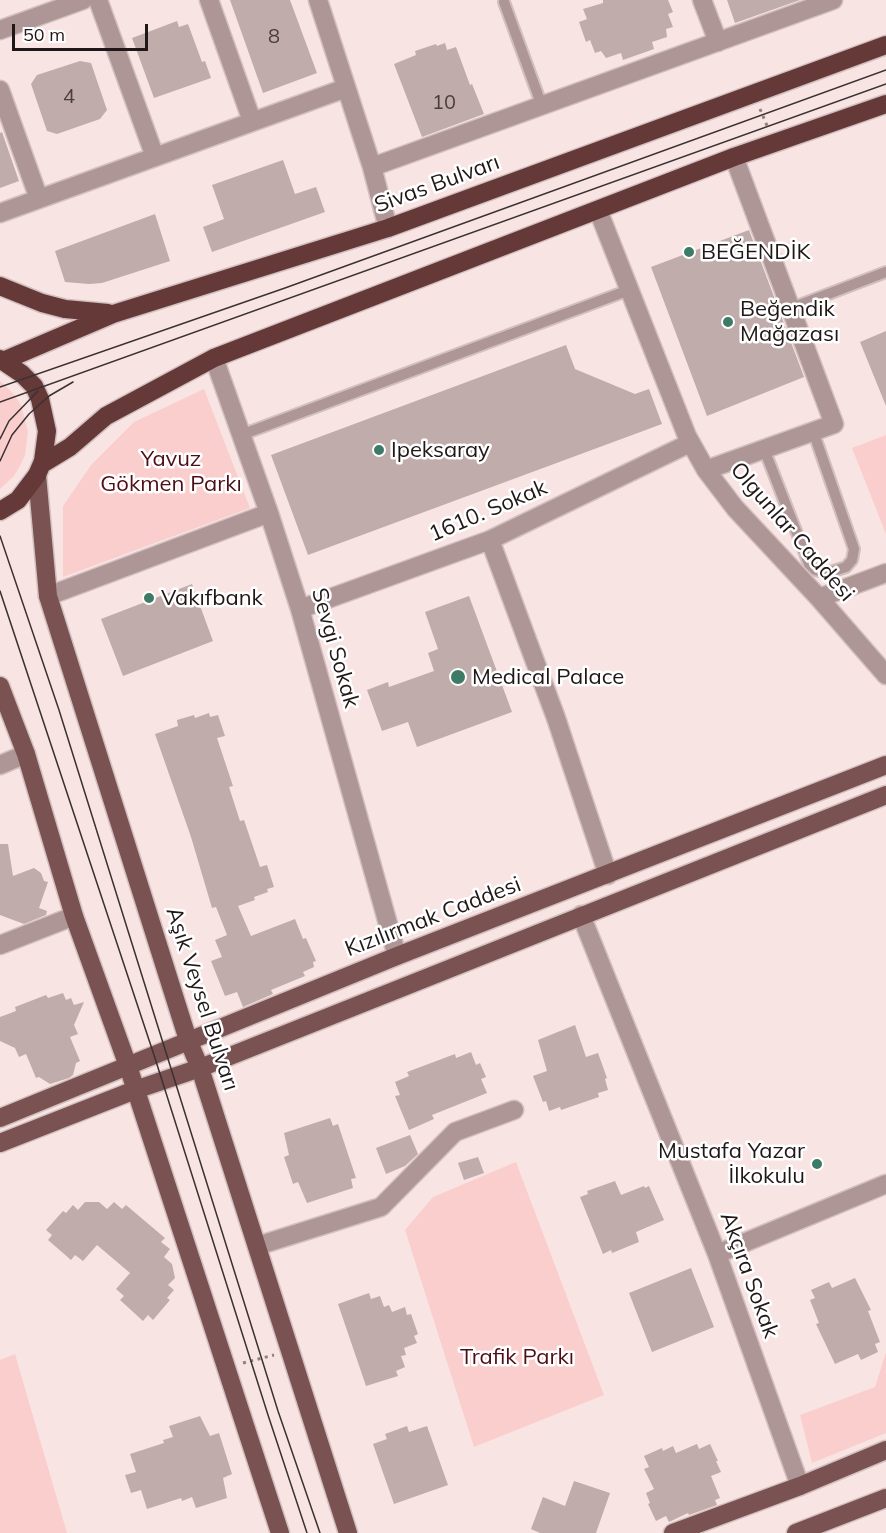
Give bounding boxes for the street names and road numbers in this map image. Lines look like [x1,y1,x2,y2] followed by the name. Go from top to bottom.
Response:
[371,149,503,219] street label: Sivas Bulvarı
[724,457,860,607] street label: Olgunlar Caddesi
[425,474,551,548] street label: 1610. Sokak
[305,585,365,711] street label: Sevgi Sokak
[341,871,525,963] street label: Kızılırmak Caddesi
[160,904,244,1094] street label: Aşık Veysel Bulvarı
[714,1208,784,1342] street label: Akçıra Sokak

